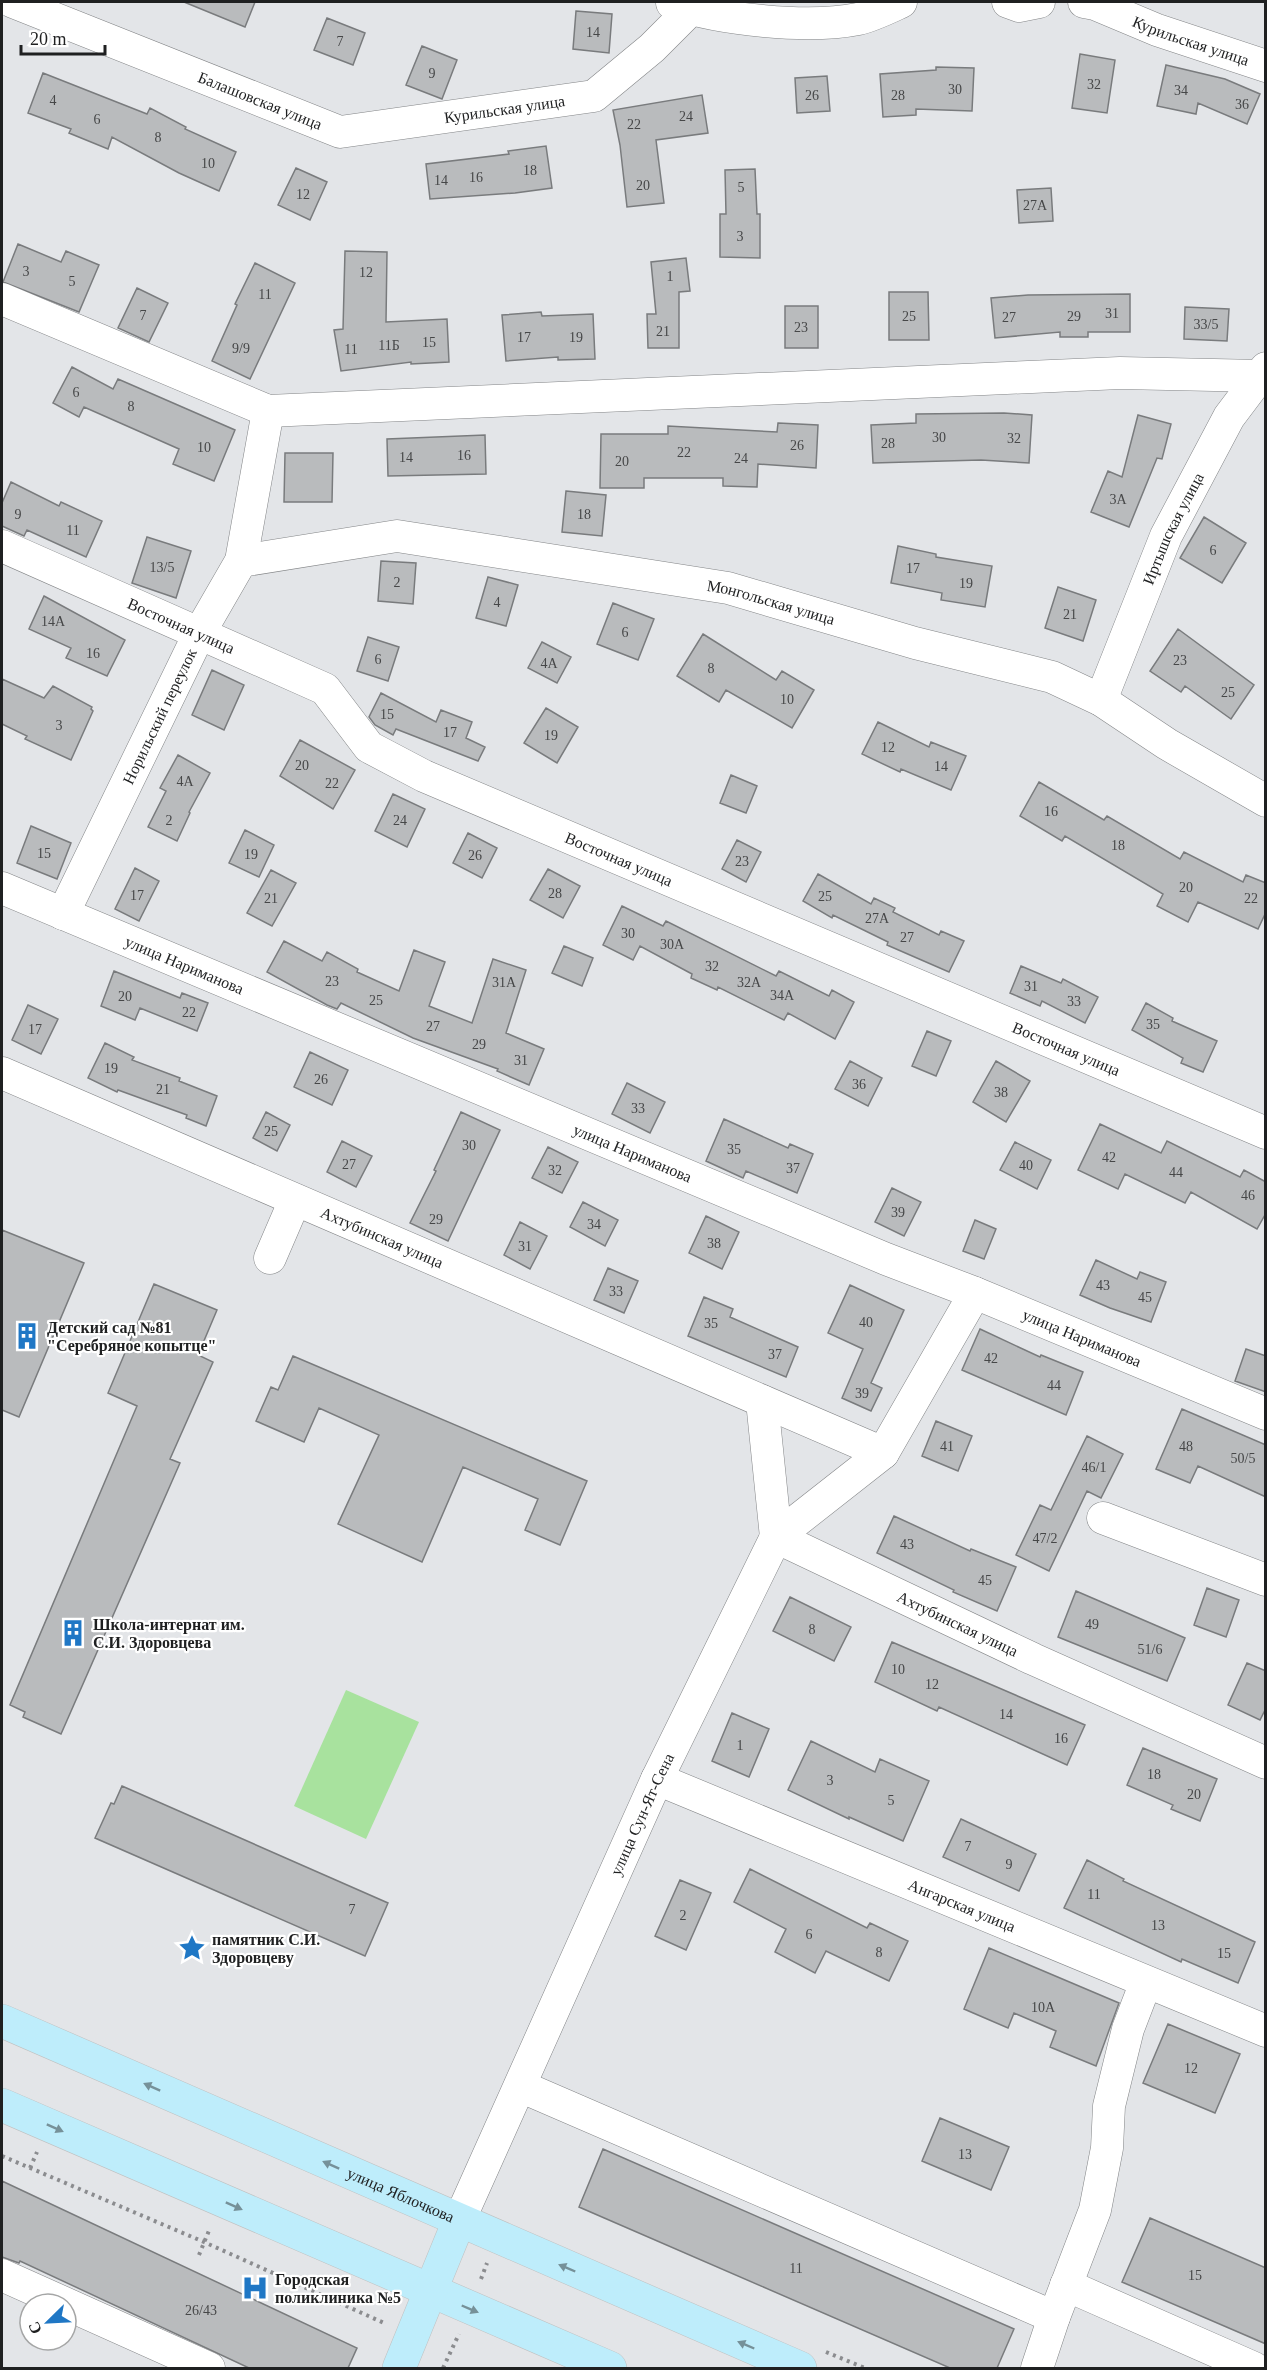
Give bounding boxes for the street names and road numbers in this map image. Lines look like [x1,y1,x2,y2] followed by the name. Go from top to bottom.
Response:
[1130,12,1251,68] street label: Курильская улица
[196,68,325,133] street label: Балашовская улица
[443,92,566,126] street label: Курильская улица
[1139,470,1207,587] street label: Иртышская улица
[706,576,837,627] street label: Монгольская улица
[125,594,237,656] street label: Восточная улица
[119,645,199,787] street label: Норильский переулок
[563,828,675,889] street label: Восточная улица
[122,932,246,997] street label: улица Нариманова
[1010,1018,1123,1079] street label: Восточная улица
[571,1120,694,1185] street label: улица Нариманова
[318,1203,446,1271] street label: Ахтубинская улица
[1020,1305,1144,1370] street label: улица Нариманова
[895,1587,1021,1659] street label: Ахтубинская улица
[607,1750,677,1878] street label: улица Сун-Ят-Сена
[906,1875,1018,1935] street label: Ангарская улица
[344,2164,457,2225] street label: улица Яблочкова

